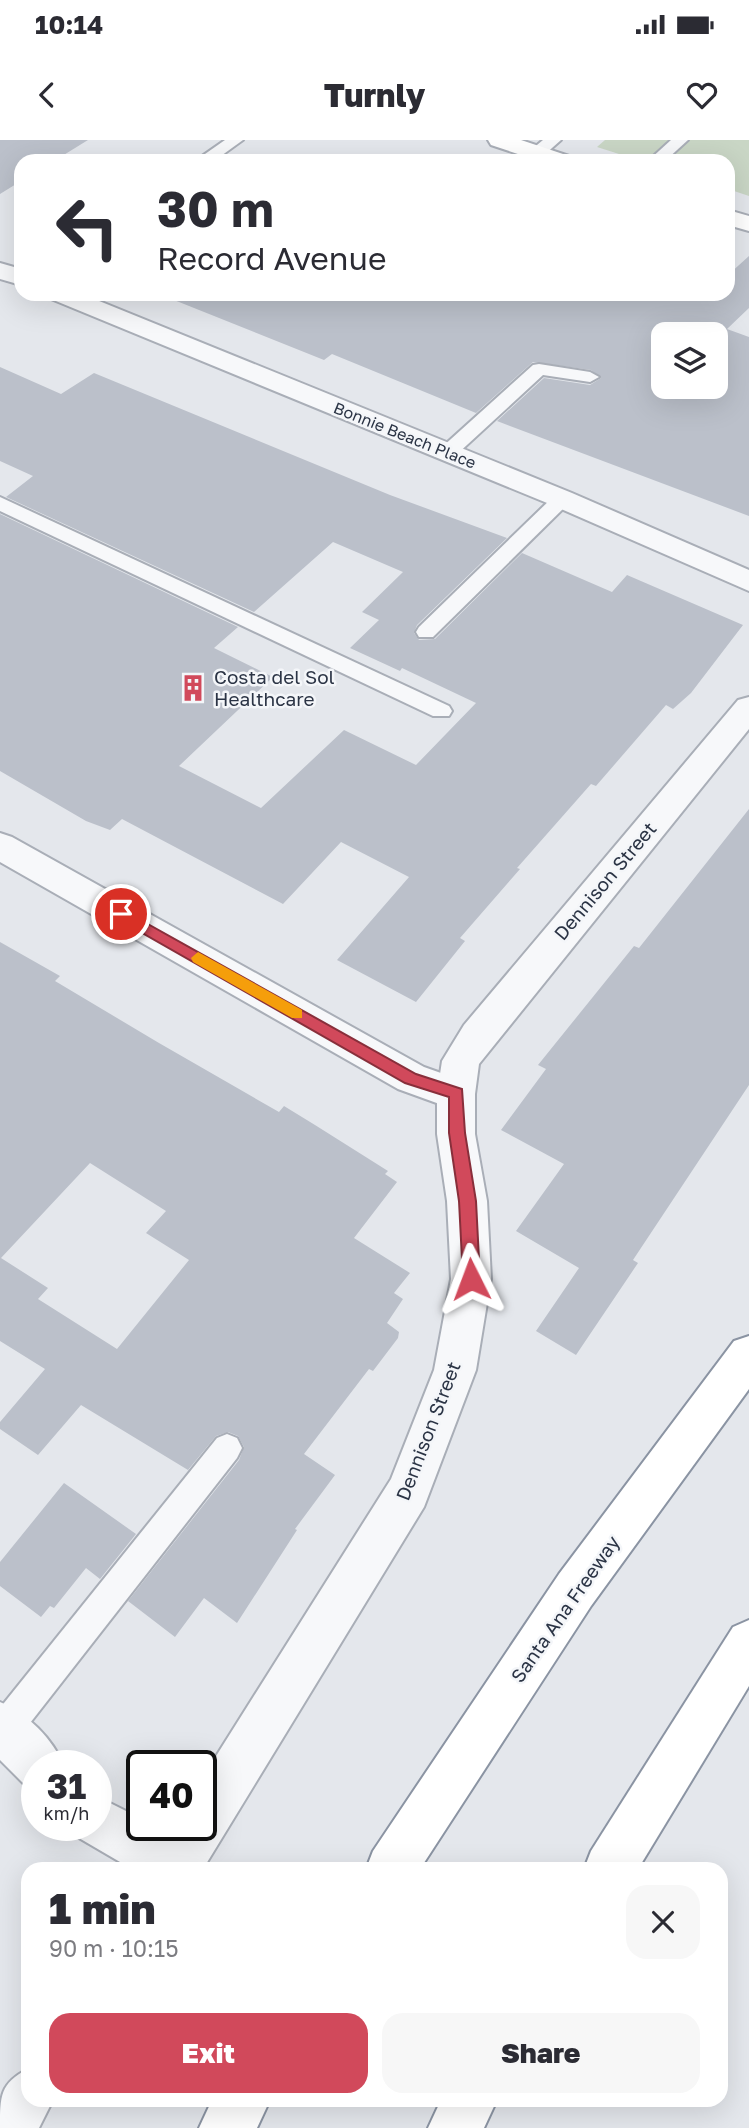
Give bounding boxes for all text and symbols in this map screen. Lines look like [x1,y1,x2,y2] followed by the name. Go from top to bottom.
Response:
[35,9,103,40] text: 10:14
[28,76,66,114] icon: back
[324,76,425,114] text: Turnly
[683,76,721,114] icon: heart
[157,179,274,238] text: 30 m
[42,182,133,273] icon: left
[157,239,386,277] text: Record Avenue
[651,322,728,399] map controls
[651,322,728,399] button: layers
[331,397,479,473] street label: Bonnie Beach Place
[214,665,335,710] place label: Costa del Sol Healthcare
[178,673,208,703] building icon: Costa del Sol Healthcare
[549,817,661,944] street label: Dennison Street
[91,884,151,944] pin
[102,895,140,933] icon: arrive
[434,1242,508,1316] position arrow
[390,1358,465,1504] street label: Dennison Street
[505,1531,624,1686] street label: Santa Ana Freeway
[126,1750,217,1841] speed limit sign: 40
[47,1765,86,1807] text: 31
[44,1802,89,1824] text: km/h
[49,1883,156,1933] text: 1 min
[626,1885,700,1959] button: close
[49,1934,179,1962] text: 90 m · 10:15
[49,2013,368,2093] button: Exit
[382,2013,700,2093] button: Share

